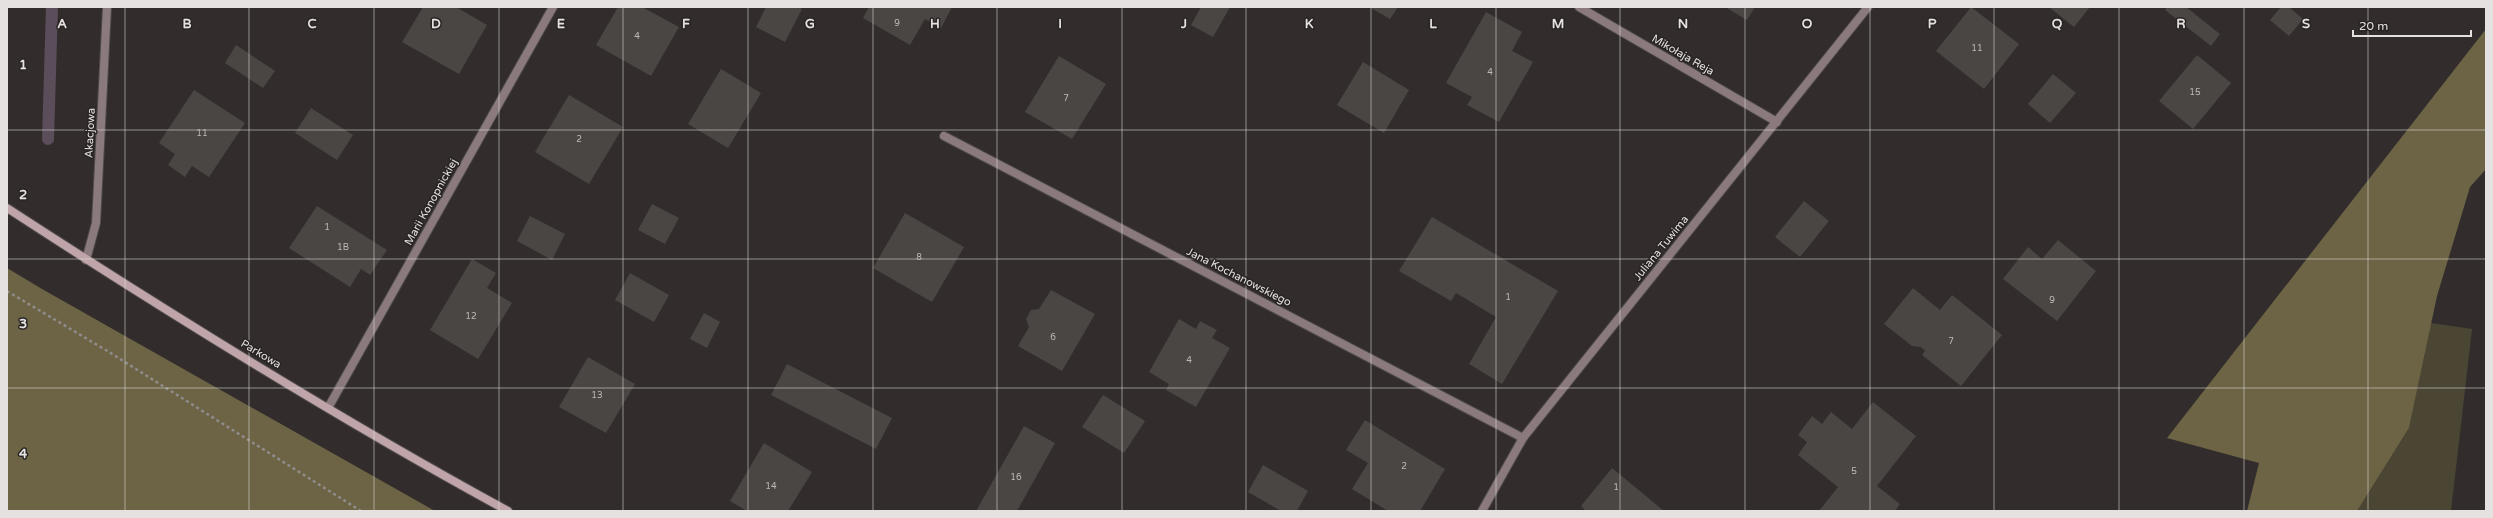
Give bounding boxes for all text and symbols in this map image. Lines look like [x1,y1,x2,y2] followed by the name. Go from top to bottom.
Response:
[2353,12,2471,38] scale bar
[57,16,67,32] text: A
[182,16,192,32] text: B
[307,16,317,32] text: C
[431,16,441,32] text: D
[557,16,565,32] text: E
[682,16,690,32] text: F
[805,16,815,32] text: G
[930,16,940,32] text: H
[1058,16,1062,32] text: I
[1180,16,1187,32] text: J
[1305,16,1314,32] text: K
[1429,16,1437,32] text: L
[1552,16,1564,32] text: M
[1678,16,1688,32] text: N
[1802,16,1813,32] text: O
[1928,16,1937,32] text: P
[2052,16,2063,32] text: Q
[2176,16,2186,32] text: R
[2302,16,2310,32] text: S
[894,18,900,29] house number: 9
[2359,19,2388,33] text: 20 m
[634,31,640,42] house number: 4
[1650,32,1716,78] street label: Mikołaja Reja
[1971,43,1983,54] house number: 11
[19,57,27,73] text: 1
[1487,67,1493,78] house number: 4
[2189,87,2201,98] house number: 15
[1063,93,1069,104] house number: 7
[82,108,98,158] street label: Akacjowa
[196,128,208,139] house number: 11
[576,134,582,145] house number: 2
[402,156,460,247] street label: Marii Konopnickiej
[19,187,27,203] text: 2
[1631,213,1691,283] street label: Juliana Tuwima
[324,222,330,233] house number: 1
[337,242,349,253] house number: 1B
[1184,245,1294,309] street label: Jana Kochanowskiego
[916,252,922,263] house number: 8
[1505,292,1511,303] house number: 1
[2049,295,2055,306] house number: 9
[465,311,477,322] house number: 12
[19,316,27,332] text: 3
[1050,332,1056,343] house number: 6
[1948,336,1954,347] house number: 7
[238,337,284,371] street label: Parkowa
[1186,355,1192,366] house number: 4
[591,390,603,401] house number: 13
[19,446,28,462] text: 4
[1401,461,1407,472] house number: 2
[1851,466,1857,477] house number: 5
[1010,472,1022,483] house number: 16
[765,481,777,492] house number: 14
[1613,482,1619,493] house number: 1

